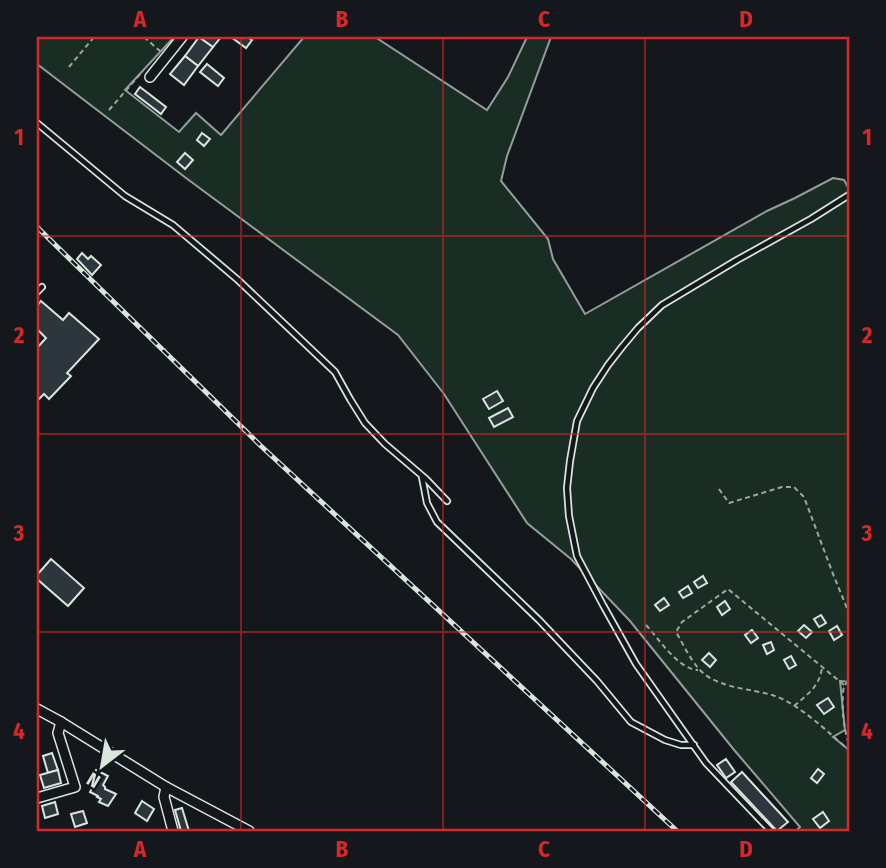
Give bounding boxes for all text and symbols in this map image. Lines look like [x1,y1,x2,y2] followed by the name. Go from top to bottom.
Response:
[133,5,147,33] text: A
[336,5,349,33] text: B
[538,5,550,33] text: C
[739,5,753,33] text: D
[14,123,24,151] text: 1
[862,123,872,151] text: 1
[13,321,25,349] text: 2
[861,321,873,349] text: 2
[13,519,25,547] text: 3
[861,519,873,547] text: 3
[13,717,25,745] text: 4
[861,717,873,745] text: 4
[66,732,136,802] north arrow
[83,767,104,793] text: N
[133,835,147,863] text: A
[336,835,349,863] text: B
[538,835,550,863] text: C
[739,835,753,863] text: D

